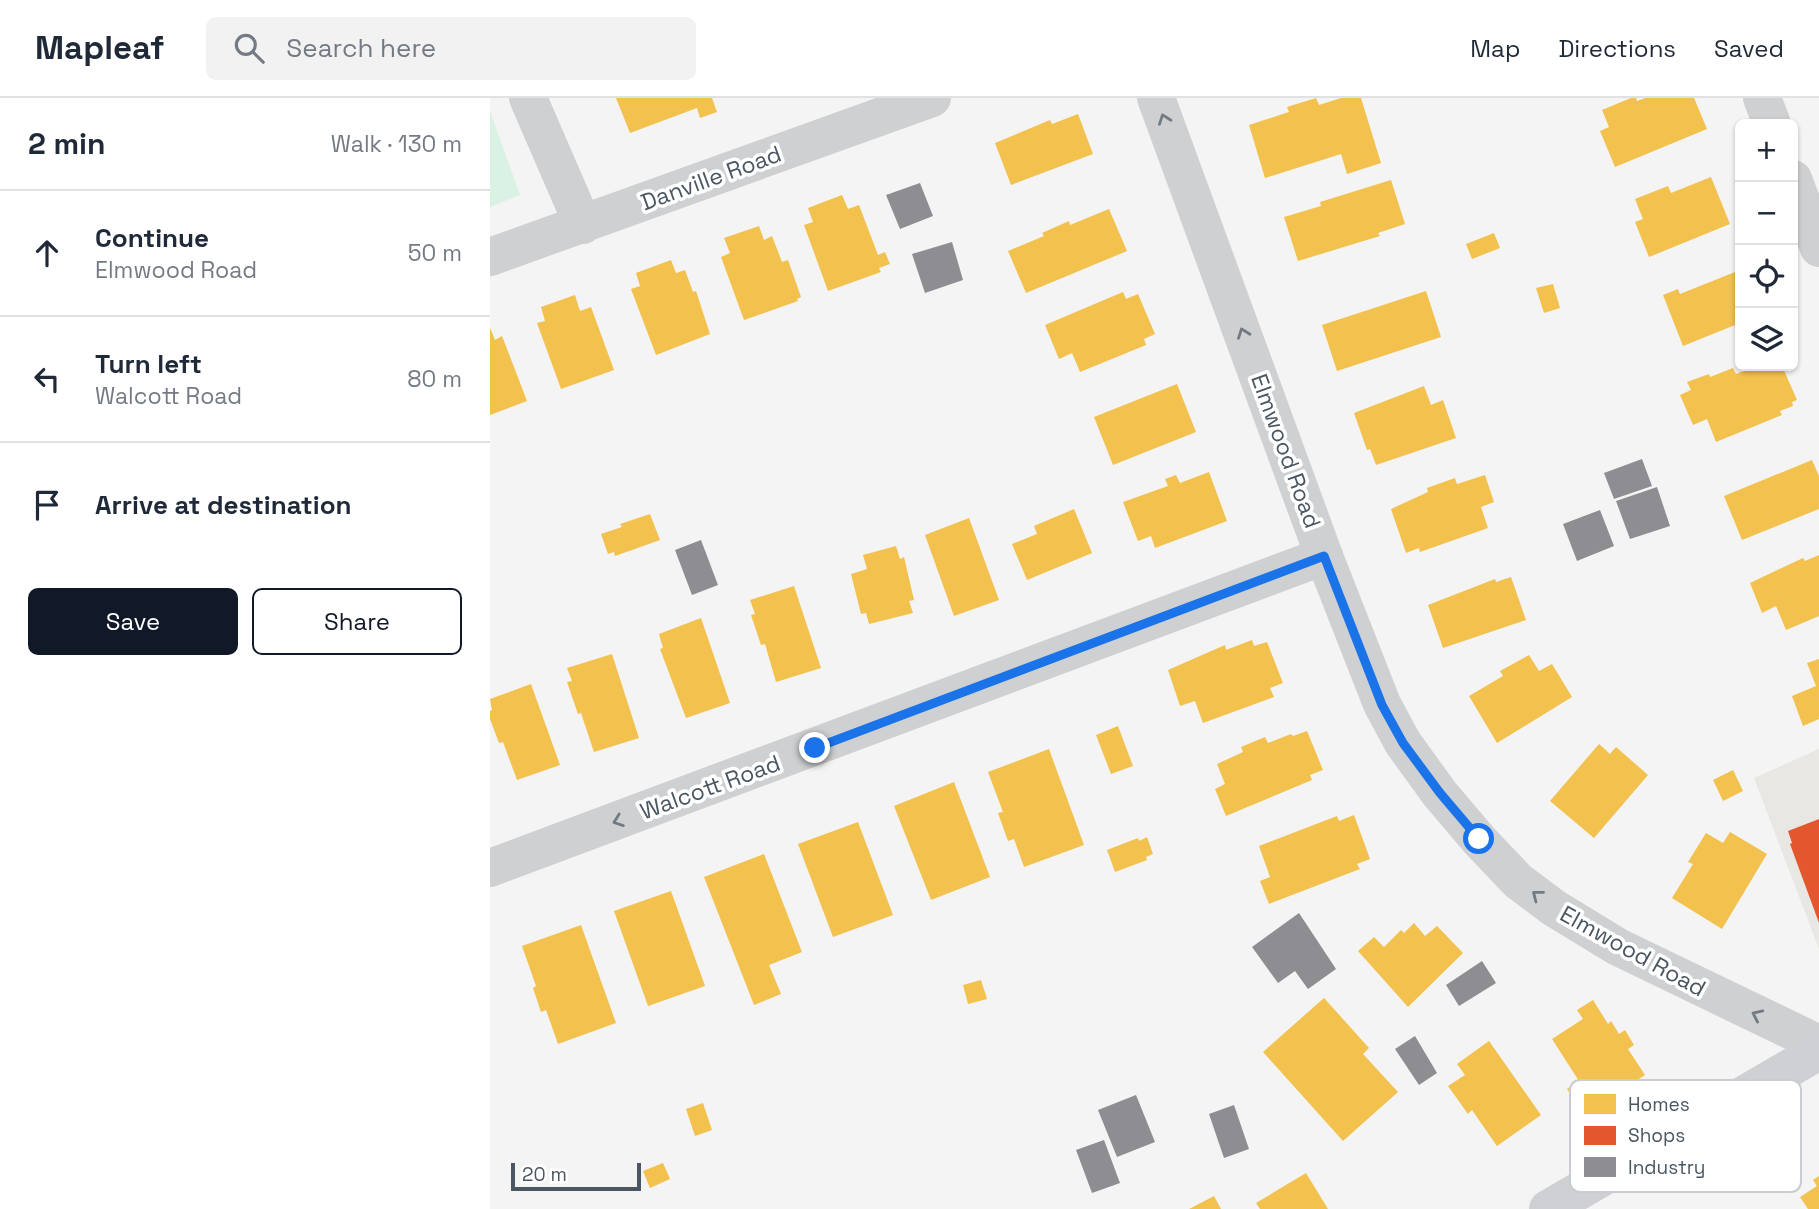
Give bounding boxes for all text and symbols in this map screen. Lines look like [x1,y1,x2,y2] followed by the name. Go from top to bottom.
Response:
[206,17,696,80] search box
[35,27,164,69] text: Mapleaf
[230,29,268,67] icon: search
[286,31,436,65] text: Search here
[1470,33,1520,64] text: Map
[1558,33,1676,64] text: Directions
[1714,33,1784,64] text: Saved
[1158,114,1172,126] one-way arrow
[1735,119,1798,371] map controls
[1735,119,1798,182] button: +
[28,124,106,163] text: 2 min
[331,129,462,159] text: Walk · 130 m
[637,139,785,217] street label: Danville Road
[1735,182,1798,245] button: −
[95,221,209,255] text: Continue
[28,234,66,272] icon: ahead
[408,238,462,268] text: 50 m
[1735,245,1798,308] button: locate
[95,255,257,285] text: Elmwood Road
[1735,308,1798,371] button: layers
[1237,327,1251,339] one-way arrow
[95,347,202,381] text: Turn left
[28,360,66,398] icon: left
[407,364,462,394] text: 80 m
[1244,370,1328,532] street label: Elmwood Road
[95,381,242,411] text: Walcott Road
[28,486,66,524] icon: arrive
[95,488,352,522] text: Arrive at destination
[28,588,238,655] button: Save
[252,588,462,655] button: Share
[799,732,830,763] route end
[636,748,784,826] street label: Walcott Road
[612,813,624,827] one-way arrow
[1463,823,1494,854] route start
[1532,890,1544,903] one-way arrow
[1555,899,1711,1003] street label: Elmwood Road
[1752,1010,1764,1024] one-way arrow
[1570,1080,1801,1192] legend
[1628,1092,1690,1117] text: Homes
[1628,1123,1685,1148] text: Shops
[1628,1155,1705,1180] text: Industry
[511,1160,640,1192] scale bar
[522,1162,567,1187] text: 20 m

